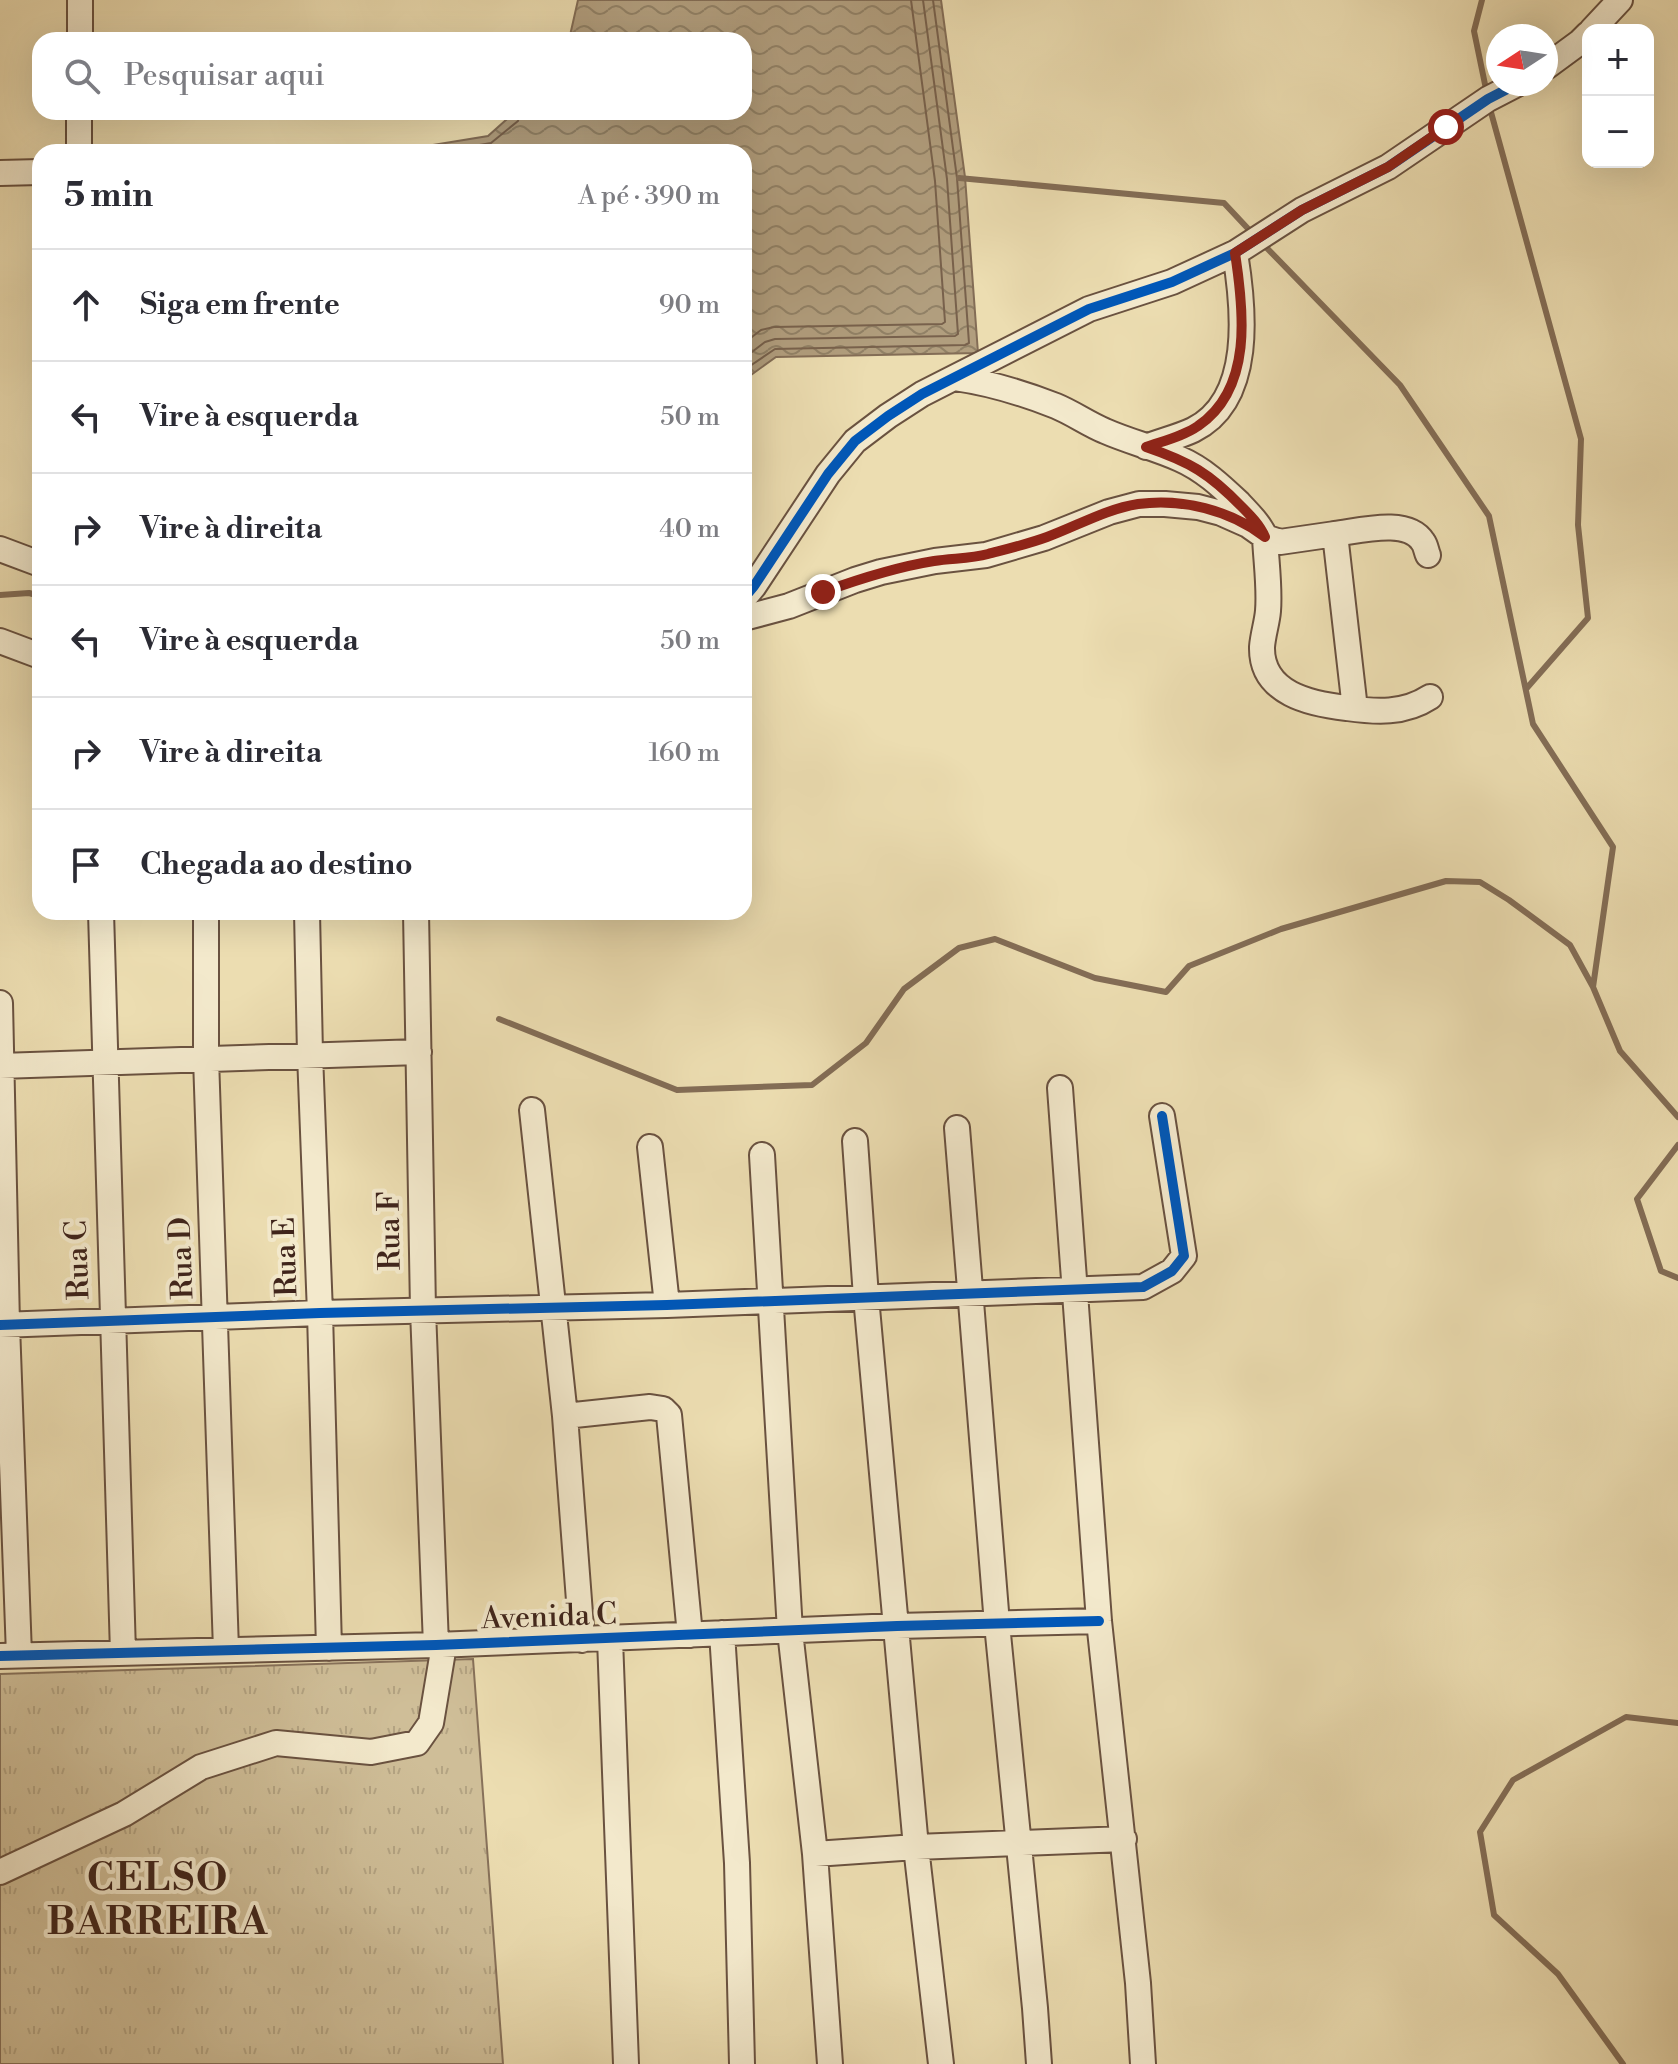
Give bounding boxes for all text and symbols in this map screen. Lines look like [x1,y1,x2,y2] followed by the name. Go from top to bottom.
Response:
[1486,24,1558,96] north arrow
[1582,24,1654,168] map controls
[1582,24,1654,96] button: +
[32,32,752,120] search box
[60,54,104,98] icon: search
[124,57,325,95] text: Pesquisar aqui
[1582,96,1654,168] button: −
[1428,109,1464,145] route start
[64,175,153,217] text: 5 min
[578,180,720,212] text: A pé · 390 m
[64,283,108,327] icon: ahead
[140,286,340,324] text: Siga em frente
[659,289,720,321] text: 90 m
[64,395,108,439] icon: left
[140,398,359,436] text: Vire à esquerda
[660,401,720,433] text: 50 m
[64,507,108,551] icon: right
[140,510,322,548] text: Vire à direita
[659,513,720,545] text: 40 m
[805,574,841,610] route end
[64,619,108,663] icon: left
[140,622,359,660] text: Vire à esquerda
[660,625,720,657] text: 50 m
[64,731,108,775] icon: right
[140,734,322,772] text: Vire à direita
[649,737,720,769] text: 160 m
[64,843,108,887] icon: arrive
[140,846,413,884] text: Chegada ao destino
[370,1191,410,1271] street label: Rua F
[162,1216,202,1300] street label: Rua D
[266,1216,306,1298] street label: Rua E
[58,1219,98,1301] street label: Rua C
[480,1596,617,1638] street label: Avenida C
[47,1855,269,1946] district label: CELSO BARREIRA

